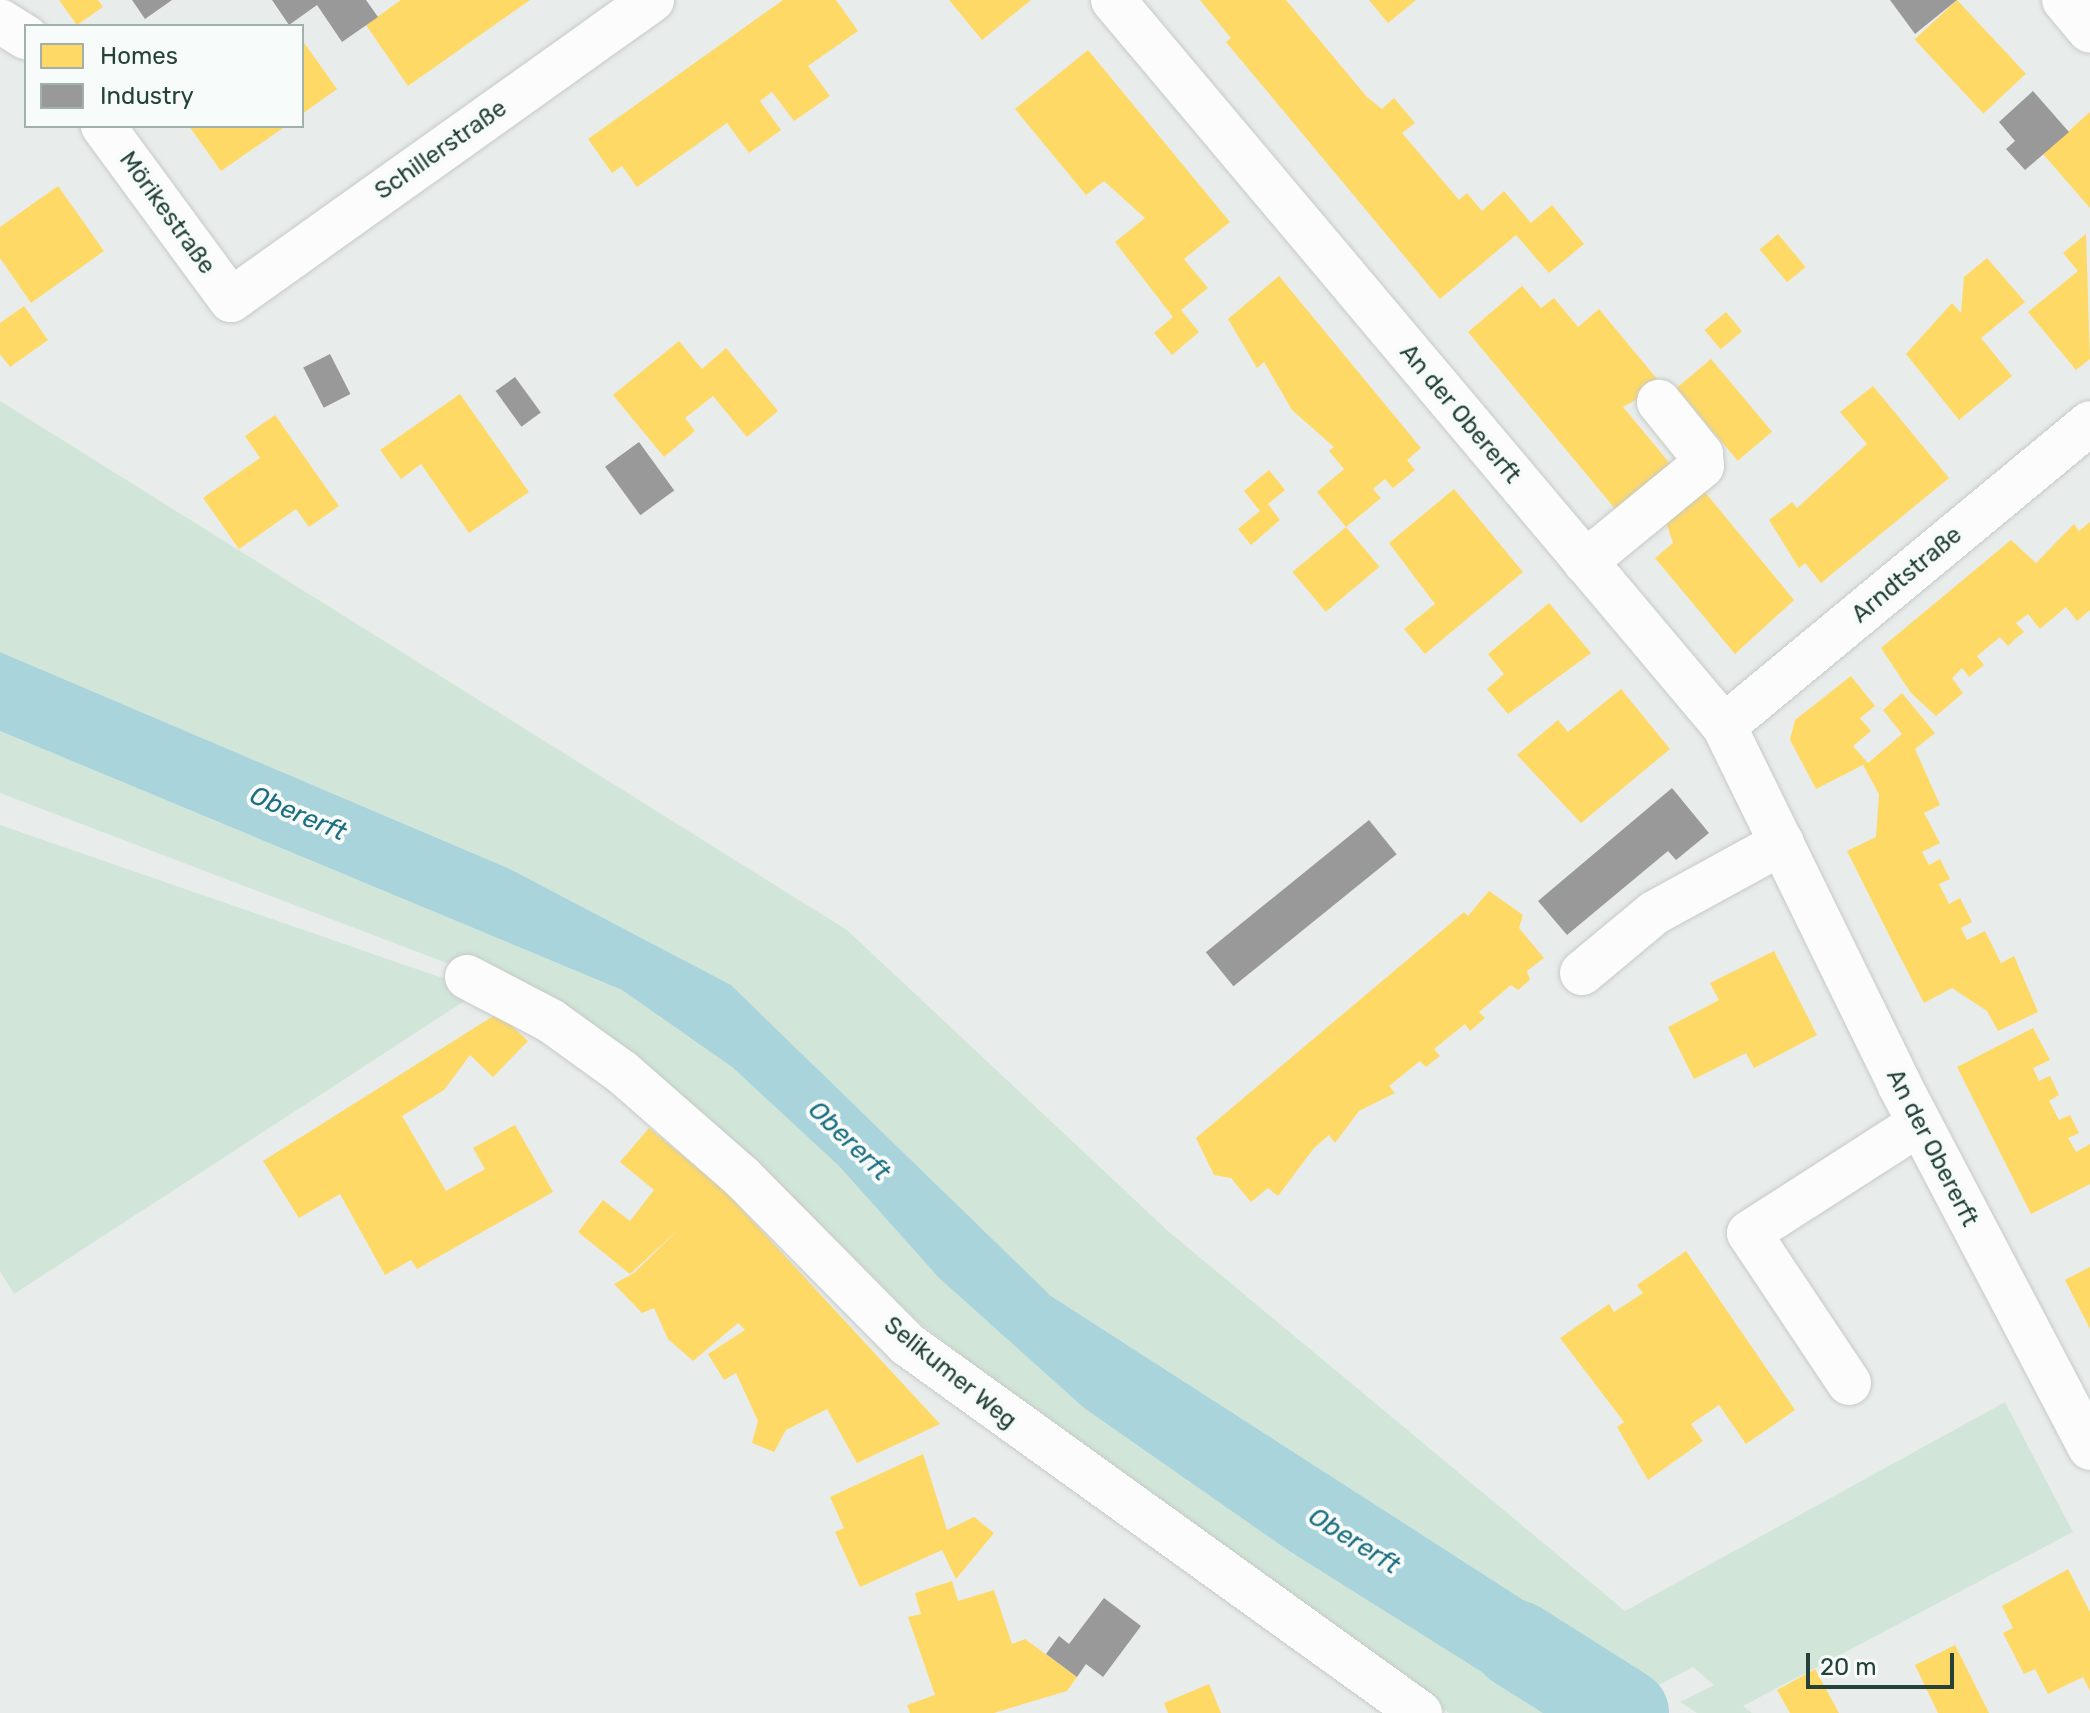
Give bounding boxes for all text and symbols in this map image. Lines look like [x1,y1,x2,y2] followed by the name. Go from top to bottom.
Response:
[24,24,304,128] legend
[100,42,178,70] text: Homes
[100,82,194,110] text: Industry
[370,94,512,206] street label: Schillerstraße
[113,146,221,280] street label: Mörikestraße
[1393,338,1527,490] street label: An der Obererft
[1846,521,1968,629] street label: Arndtstraße
[245,780,351,848] water label: Obererft
[1880,1064,1984,1232] street label: An der Obererft
[802,1094,896,1188] water label: Obererft
[878,1310,1022,1436] street label: Selikumer Weg
[1303,1501,1405,1581] water label: Obererft
[1810,1637,1958,1687] scale bar
[1820,1653,1877,1681] text: 20 m

